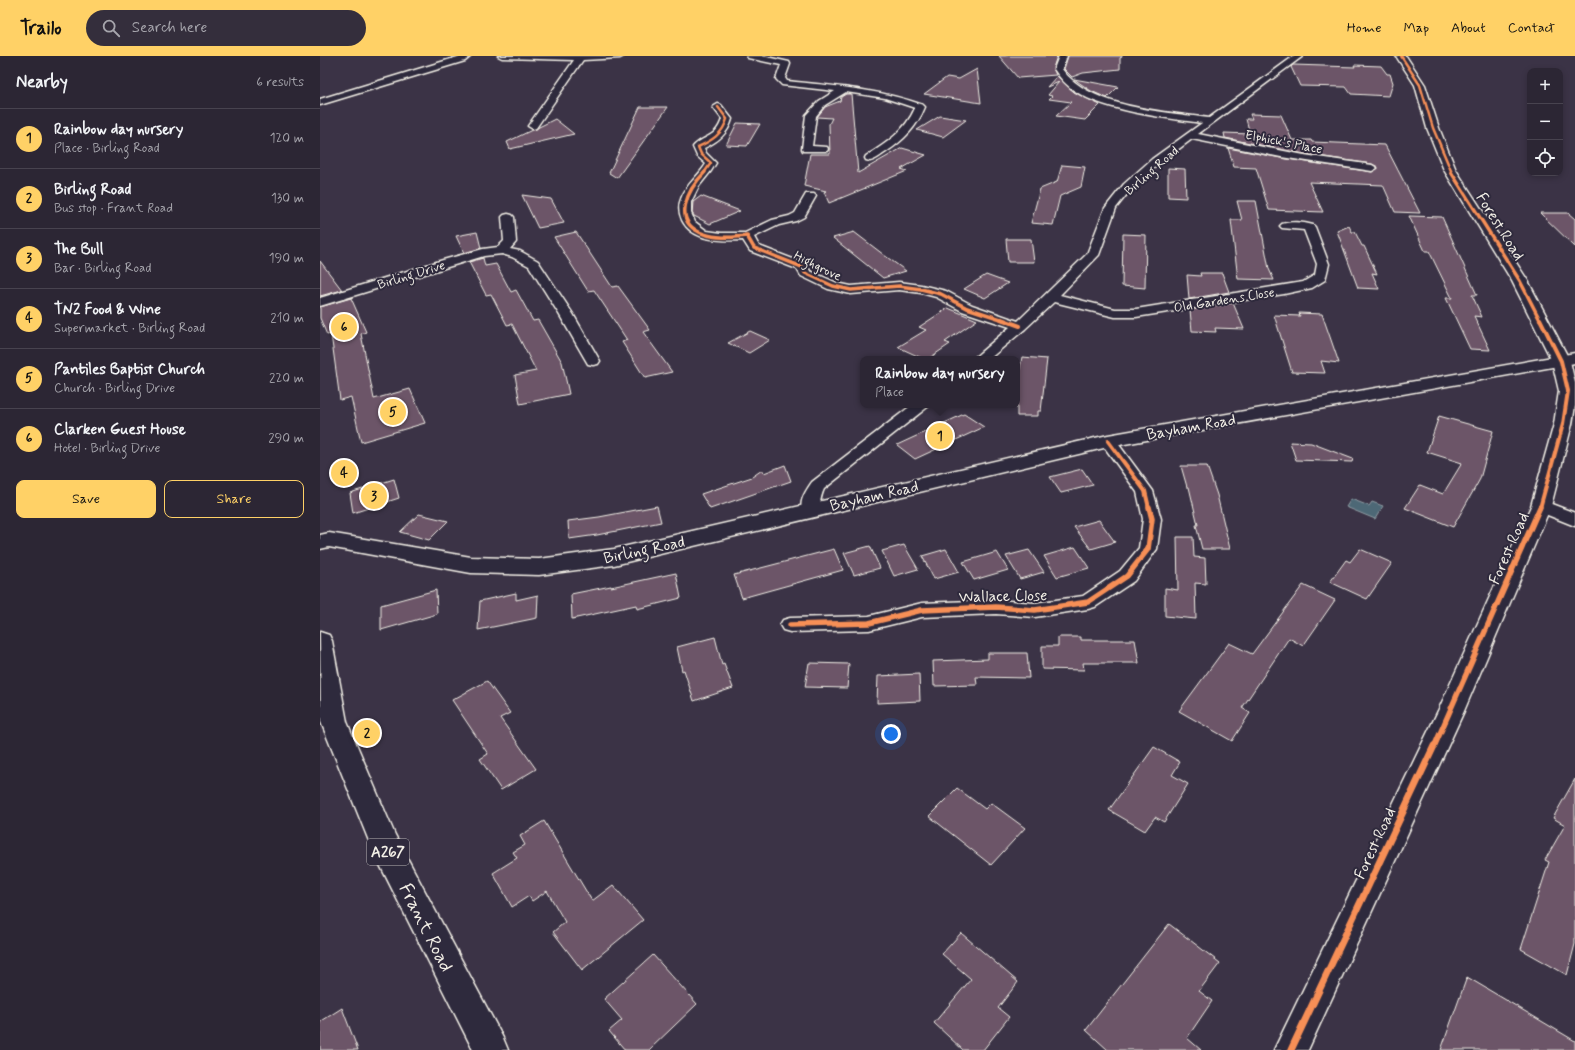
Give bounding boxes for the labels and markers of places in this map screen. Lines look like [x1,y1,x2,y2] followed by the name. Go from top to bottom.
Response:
[331,312,357,342] pin: 6
[380,397,406,427] pin: 5
[927,421,953,451] pin: 1
[331,458,357,488] pin: 4
[361,481,387,511] pin: 3
[354,718,380,748] pin: 2

